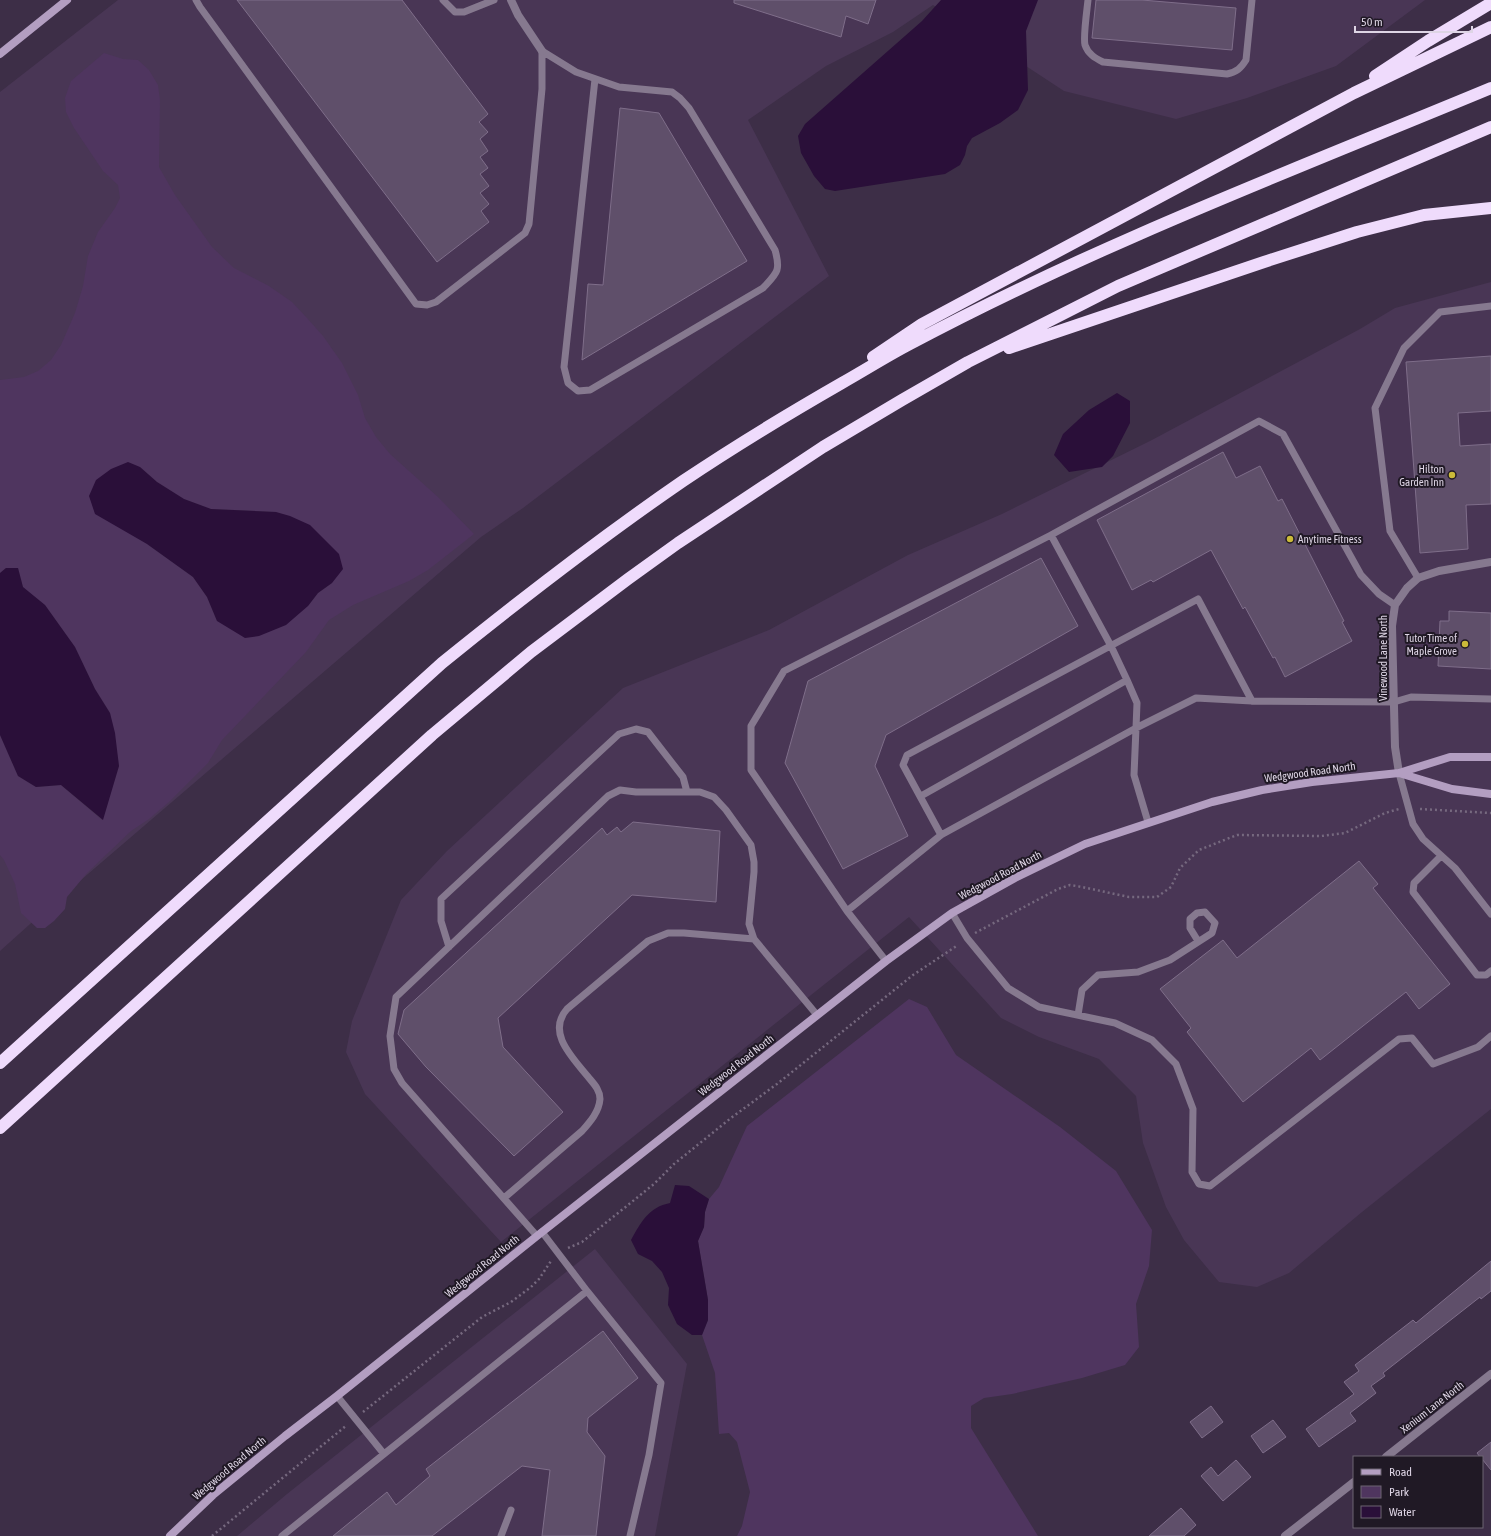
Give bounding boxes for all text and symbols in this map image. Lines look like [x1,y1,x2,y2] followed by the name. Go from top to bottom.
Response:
[1355,8,1472,34] scale bar
[1361,15,1383,29] text: 50 m
[1399,463,1444,488] place label: Hilton Garden Inn
[1447,470,1457,480] marker: Hilton Garden Inn
[1298,533,1362,545] place label: Anytime Fitness
[1285,534,1295,544] marker: Anytime Fitness
[1377,615,1389,701] street label: Vinewood Lane North
[1405,632,1457,657] place label: Tutor Time of Maple Grove
[1460,639,1470,649] marker: Tutor Time of Maple Grove
[1264,760,1356,784] street label: Wedgwood Road North
[957,848,1043,902] street label: Wedgwood Road North
[696,1032,776,1098] street label: Wedgwood Road North
[443,1232,521,1300] street label: Wedgwood Road North
[1398,1379,1466,1435] street label: Xenium Lane North
[190,1434,268,1502] street label: Wedgwood Road North
[1353,1456,1483,1528] legend
[1389,1465,1412,1479] text: Road
[1389,1485,1410,1499] text: Park
[1389,1505,1416,1519] text: Water

